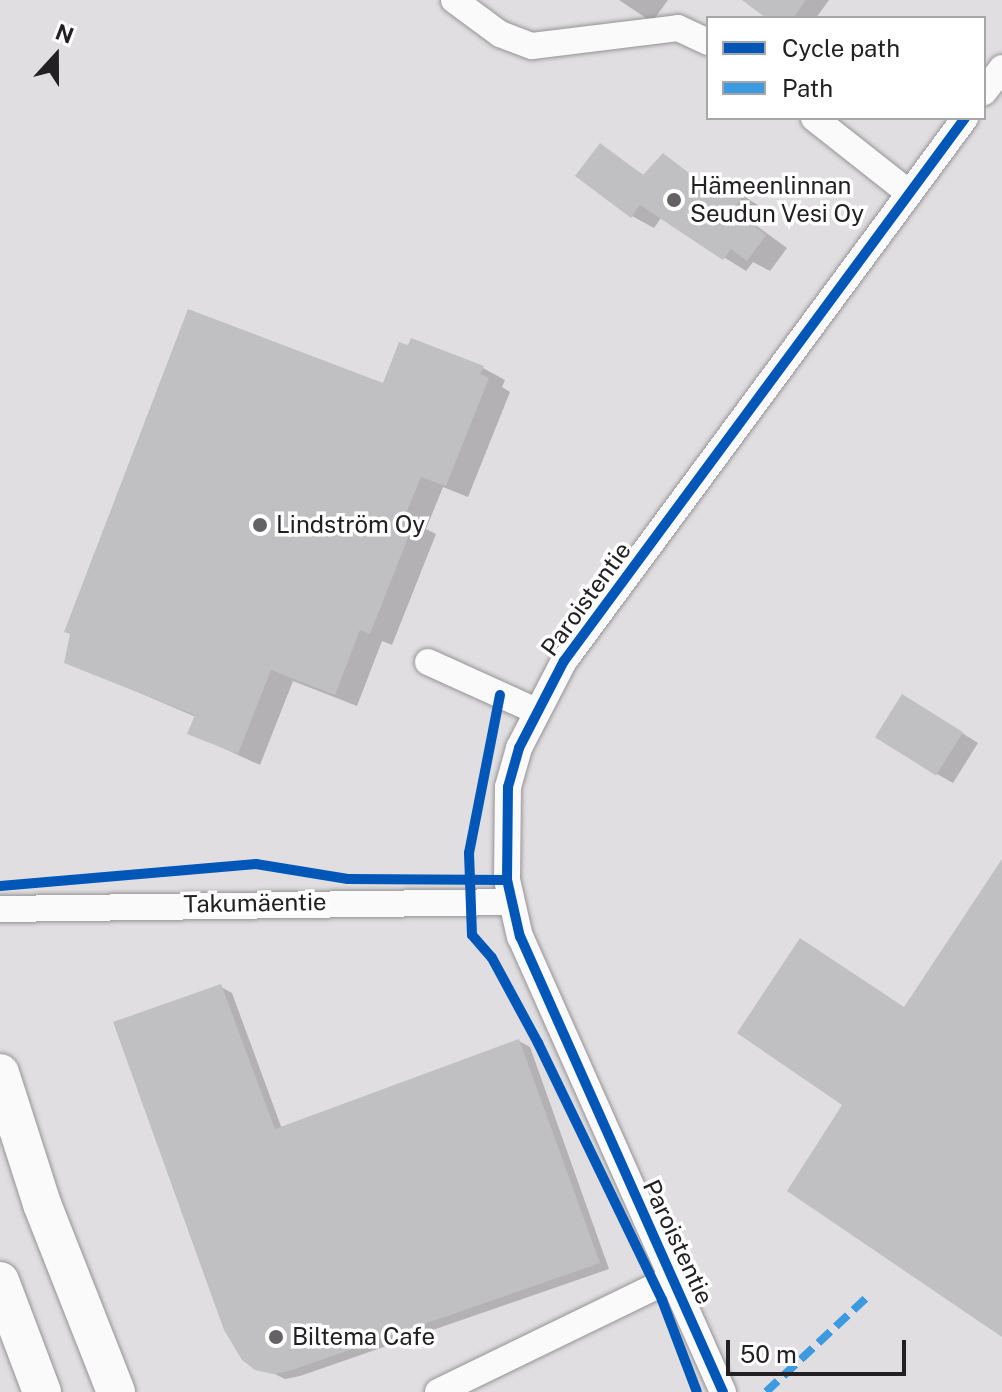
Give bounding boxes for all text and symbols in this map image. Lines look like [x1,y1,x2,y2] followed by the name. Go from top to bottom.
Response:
[16,16,96,96] north arrow
[706,16,986,120] legend
[52,18,77,49] text: N
[782,34,900,62] text: Cycle path
[782,74,833,102] text: Path
[690,172,865,228] place label: Hämeenlinnan Seudun Vesi Oy
[665,191,683,209] marker: Hämeenlinnan Seudun Vesi Oy
[276,511,425,539] place label: Lindström Oy
[251,516,269,534] marker: Lindström Oy
[535,536,637,662] street label: Paroistentie
[183,887,327,919] street label: Takumäentie
[637,1175,719,1309] street label: Paroistentie
[292,1323,435,1351] place label: Biltema Cafe
[730,1324,910,1374] scale bar
[267,1328,285,1346] marker: Biltema Cafe
[740,1340,797,1368] text: 50 m

